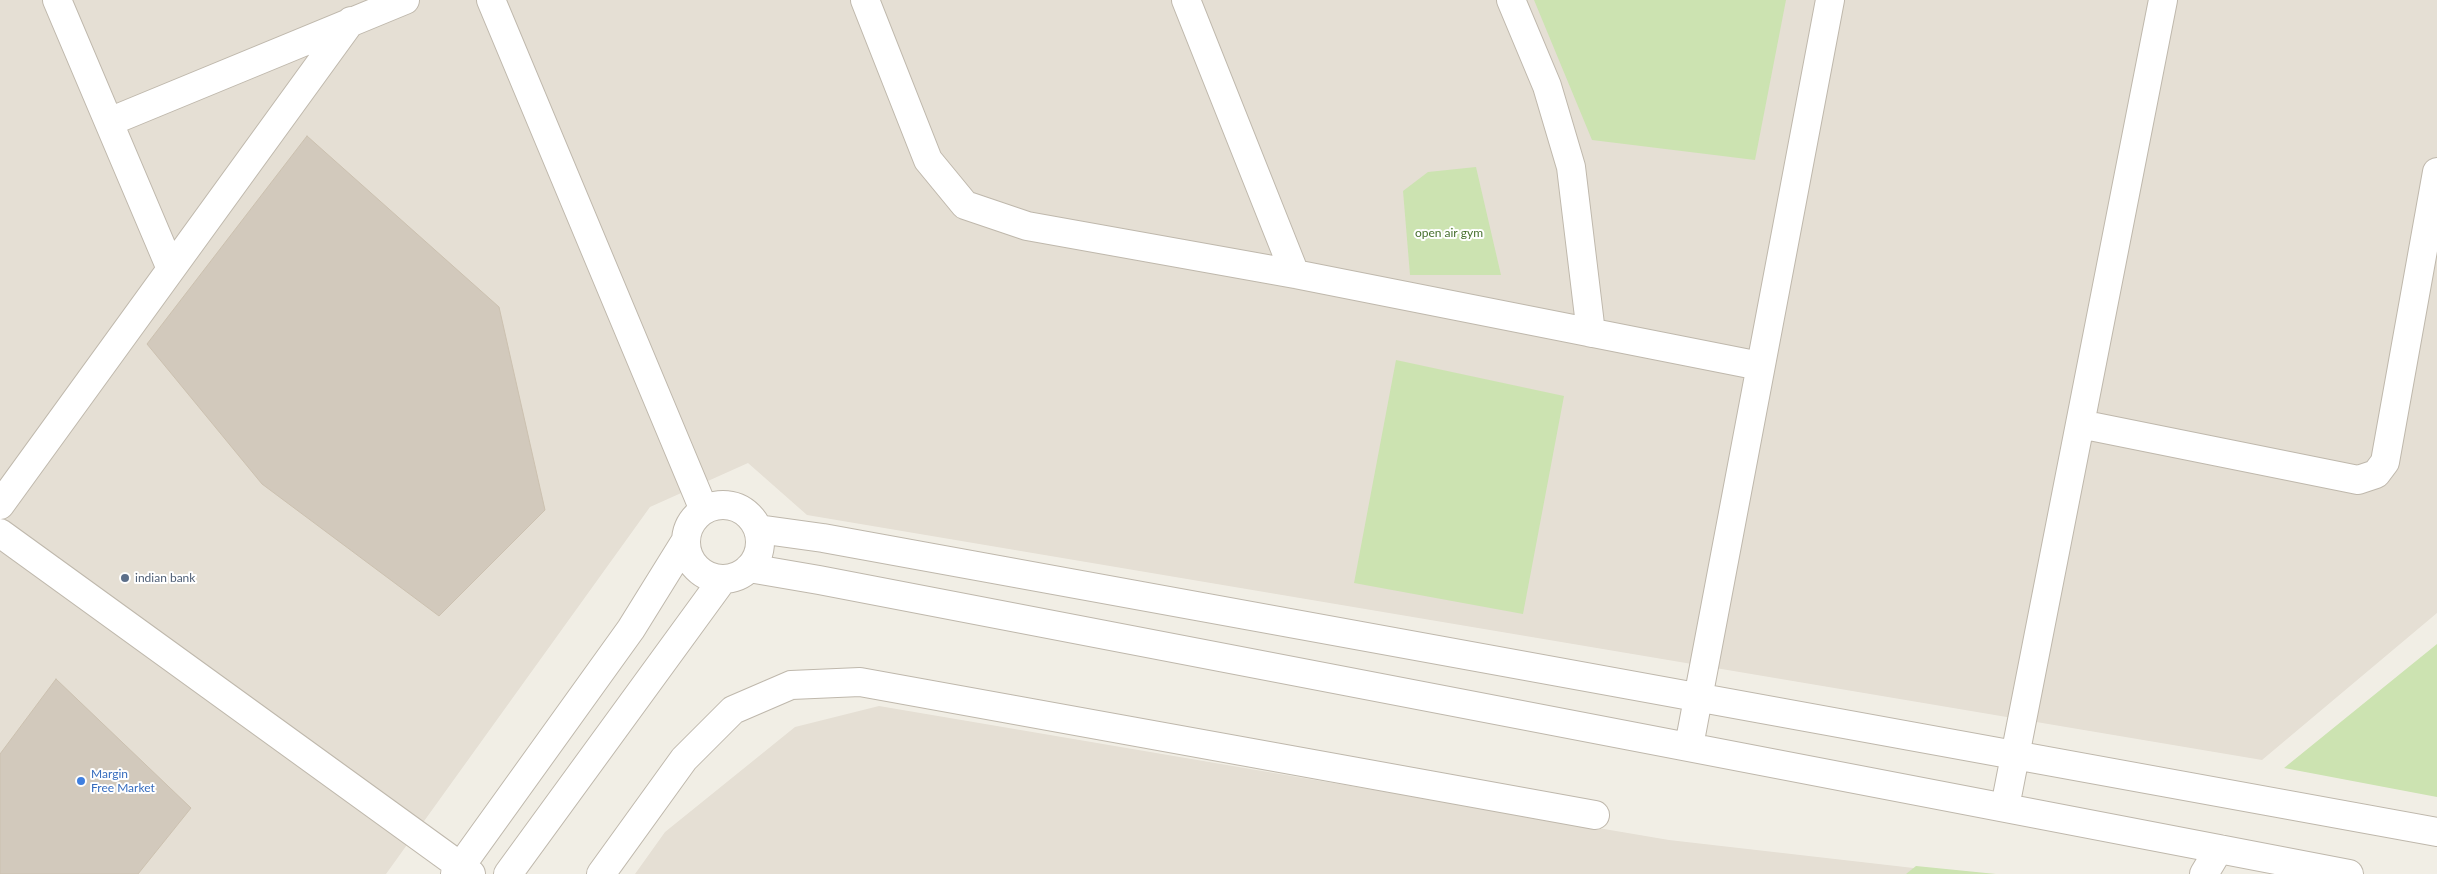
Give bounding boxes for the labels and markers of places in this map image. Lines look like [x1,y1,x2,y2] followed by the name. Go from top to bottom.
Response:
[135,571,195,585] place label: indian bank
[119,572,131,584] marker: indian bank
[91,767,155,795] place label: Margin Free Market
[75,775,87,787] marker: Margin Free Market

